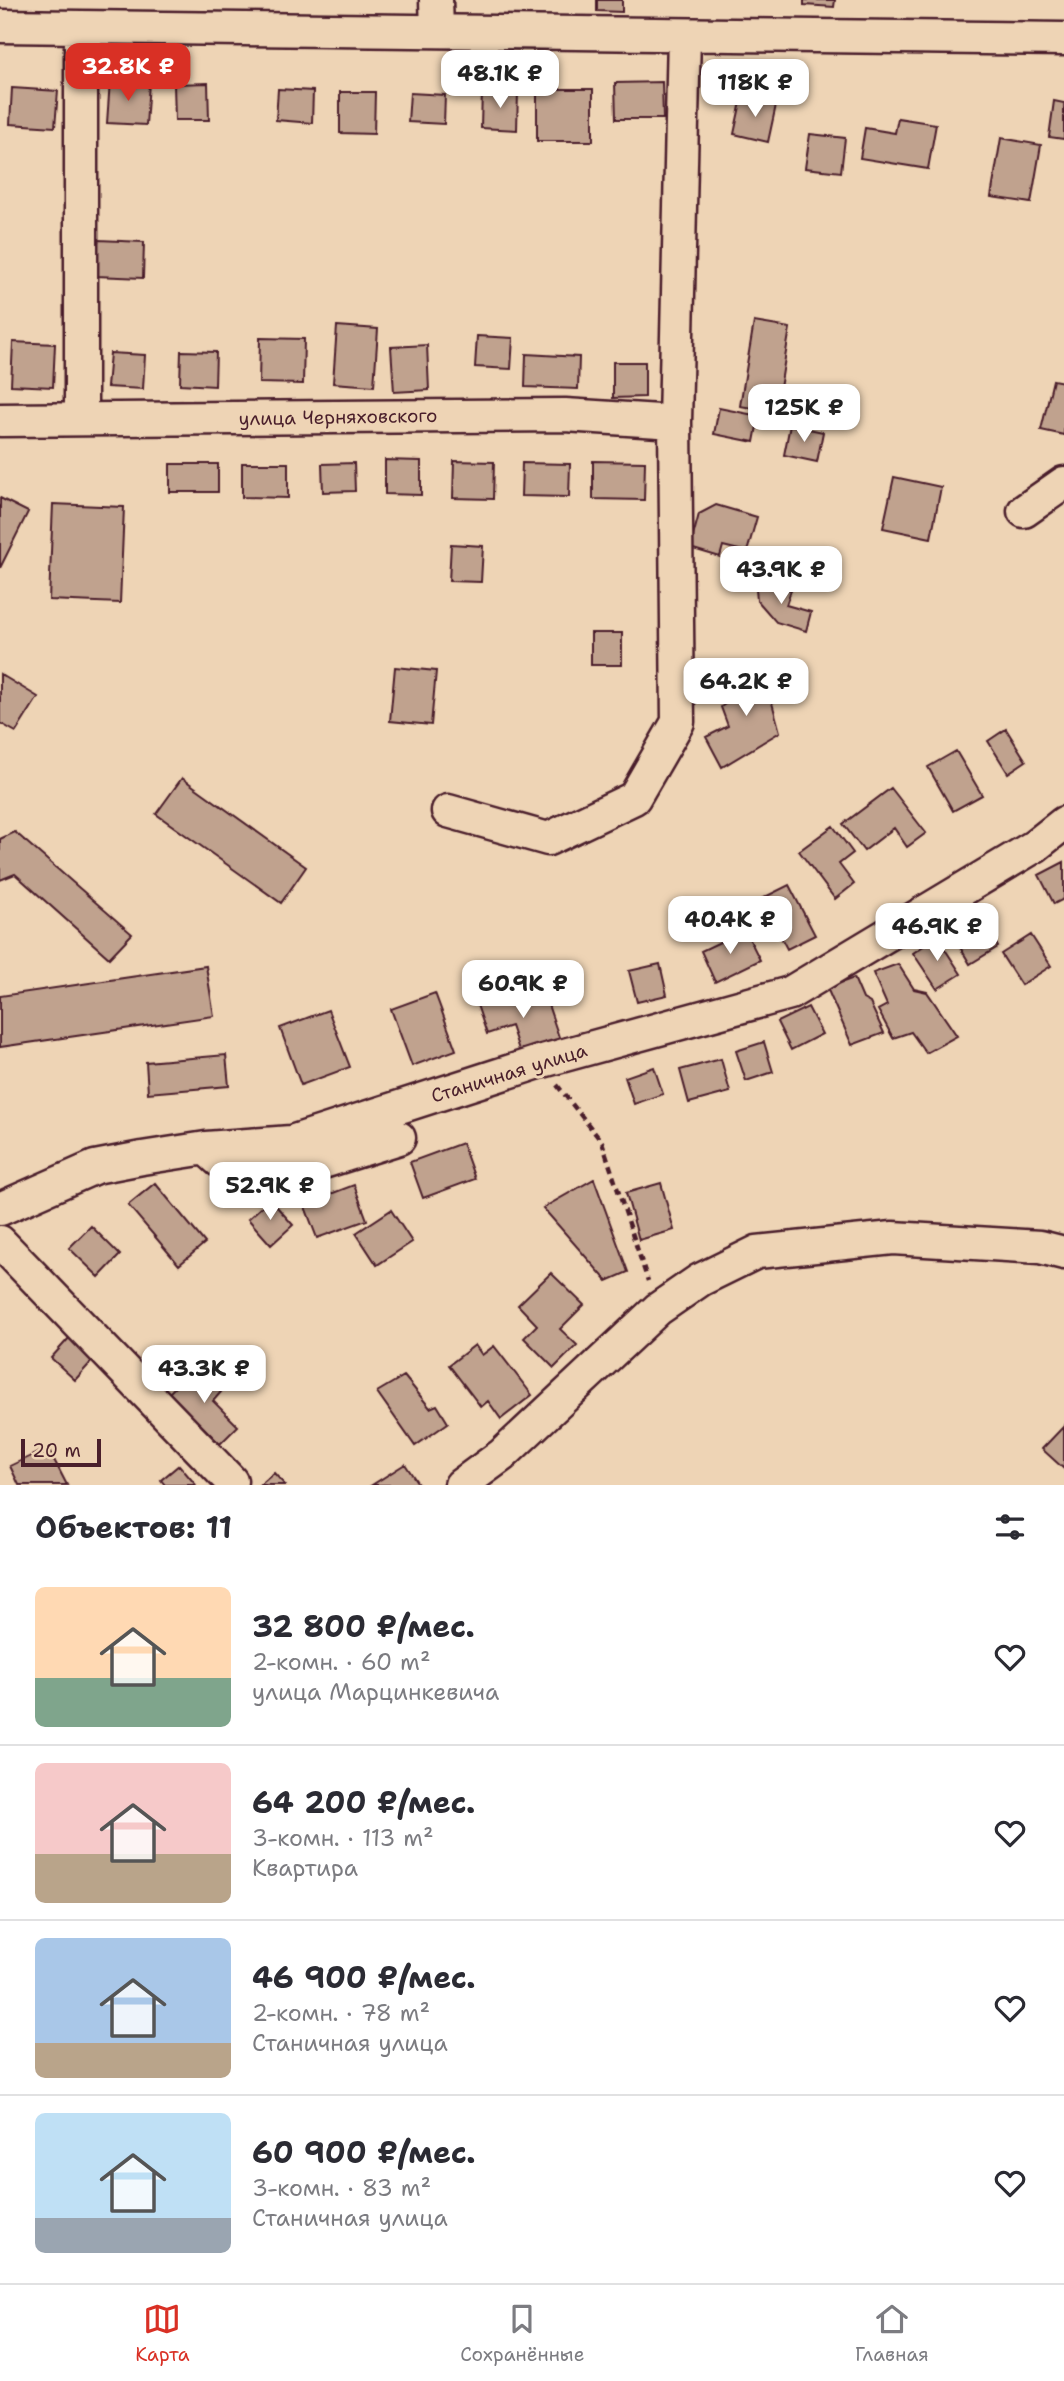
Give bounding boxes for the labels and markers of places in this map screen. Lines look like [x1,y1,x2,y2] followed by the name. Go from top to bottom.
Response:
[63,43,193,103] pin: 32.8K ₽
[435,50,565,110] pin: 48.1K ₽
[698,60,812,119] pin: 118K ₽
[747,384,861,444] pin: 125K ₽
[716,546,846,606] pin: 43.9K ₽
[681,658,811,718] pin: 64.2K ₽
[665,897,795,956] pin: 40.4K ₽
[872,904,1002,963] pin: 46.9K ₽
[458,960,588,1020] pin: 60.9K ₽
[205,1162,335,1222] pin: 52.9K ₽
[139,1346,269,1405] pin: 43.3K ₽

